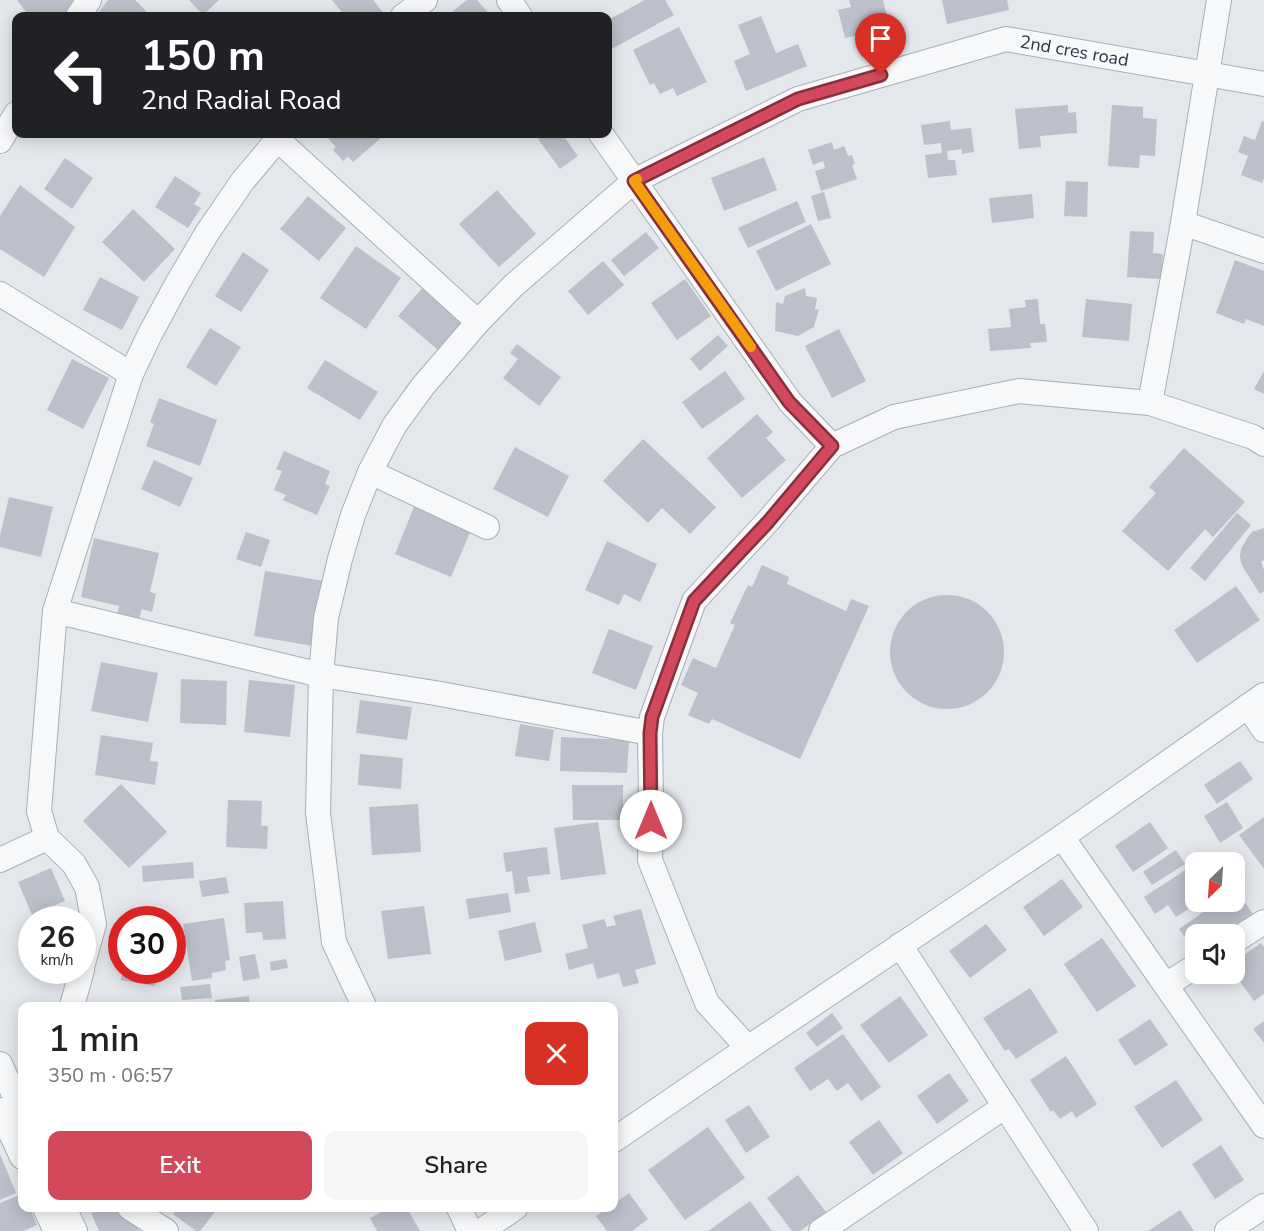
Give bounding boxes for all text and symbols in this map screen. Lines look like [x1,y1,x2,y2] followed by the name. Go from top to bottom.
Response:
[855,13,906,75] pin
[864,22,897,55] icon: arrive
[141,28,265,85] text: 150 m
[1018,30,1131,72] street label: 2nd cres road
[42,36,120,114] icon: left
[141,82,342,119] text: 2nd Radial Road
[619,789,683,853] position arrow
[1185,852,1245,912] north arrow
[1185,852,1245,984] map controls
[108,906,186,984] speed limit sign: 30
[39,917,75,958] text: 26
[1185,924,1245,984] button: sound
[40,950,74,970] text: km/h
[48,1015,140,1064] text: 1 min
[525,1022,588,1085] button: close
[48,1062,174,1089] text: 350 m · 06:57
[48,1131,312,1200] button: Exit
[324,1131,588,1200] button: Share

